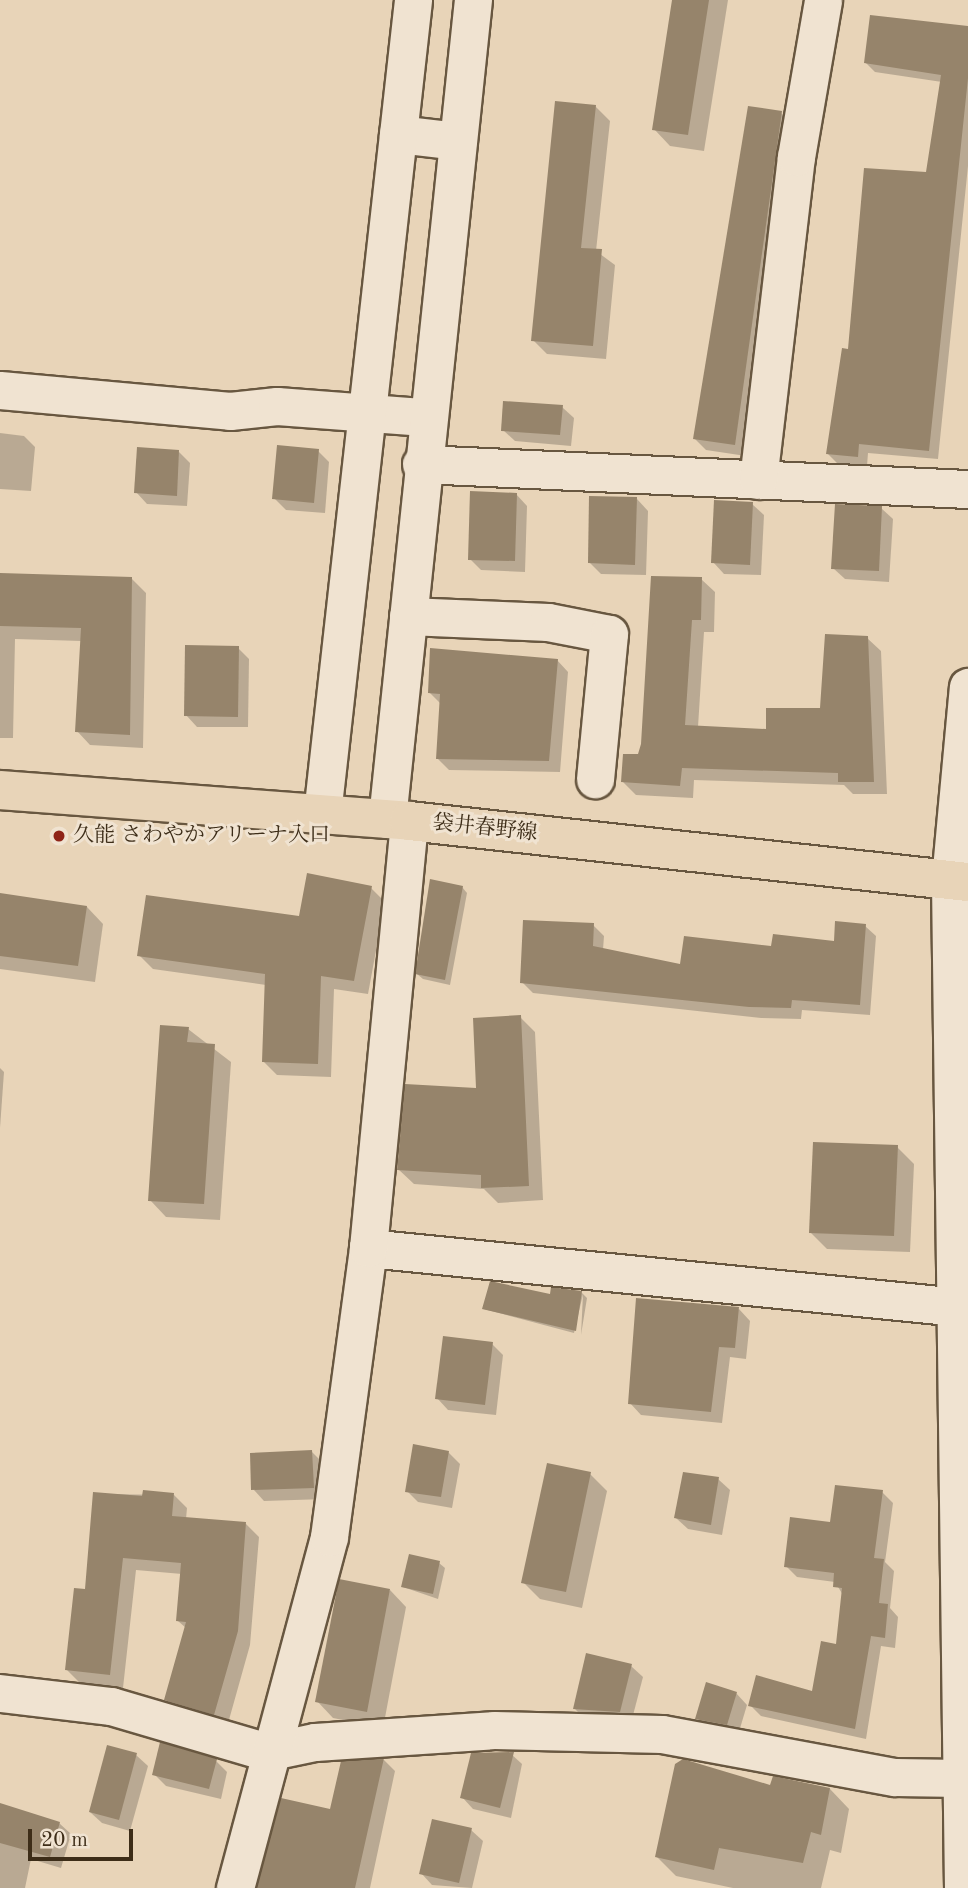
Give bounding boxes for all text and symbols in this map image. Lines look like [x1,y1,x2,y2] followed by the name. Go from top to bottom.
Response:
[431,811,539,847] street label: 袋井春野線
[73,823,331,849] place label: 久能 さわやかアリーナ入口
[51,828,67,844] marker: 久能 さわやかアリーナ入口
[32,1814,136,1858] scale bar
[41,1830,88,1851] text: 20 m

